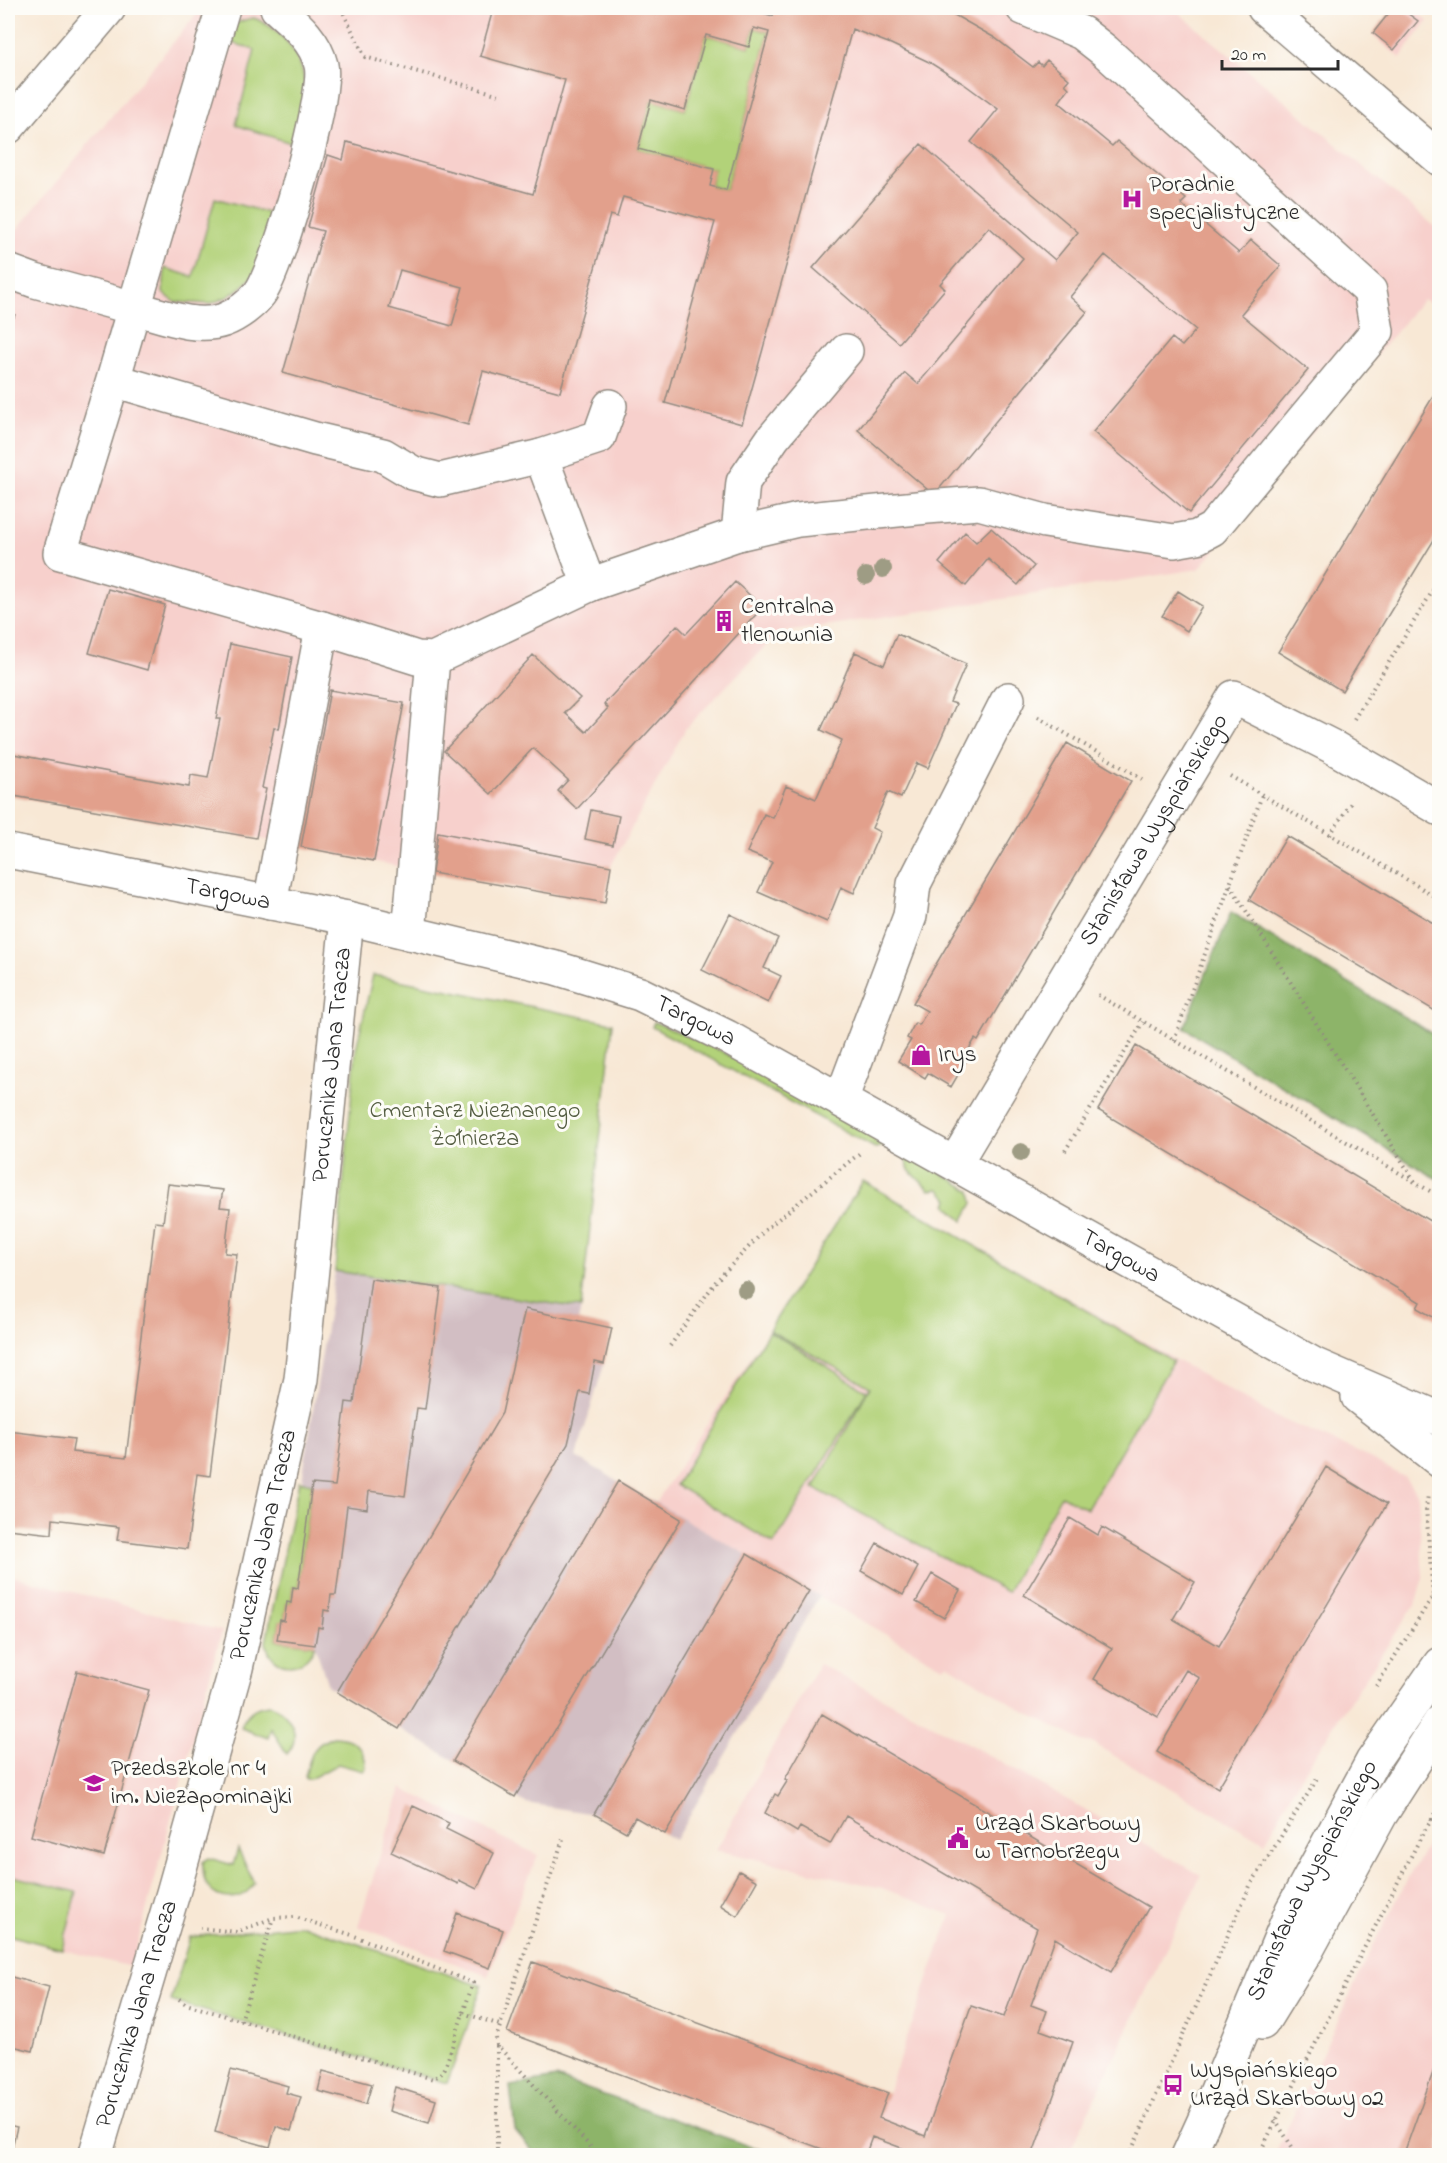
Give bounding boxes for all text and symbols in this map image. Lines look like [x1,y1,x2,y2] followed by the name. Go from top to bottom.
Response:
[1222,33,1338,71] scale bar
[1231,43,1266,69] text: 20 m
[1149,168,1300,232] place label: Poradnie specjalistyczne
[1120,187,1144,211] hospital icon: Poradnie specjalistyczne
[741,590,834,653] place label: Centralna tlenownia
[712,609,736,633] building icon: Centralna tlenownia
[1071,707,1238,953] street label: Stanisława Wyspiańskiego
[182,869,273,920] street label: Targowa
[303,946,361,1184] street label: Porucznika Jana Tracza
[649,987,742,1056] street label: Targowa
[938,1038,977,1074] place label: Irys
[909,1043,933,1067] shop icon: Irys
[370,1094,580,1157] park label: Cmentarz Nieznanego Żołnierza
[1074,1220,1167,1293] street label: Targowa
[221,1426,307,1664] street label: Porucznika Jana Tracza
[111,1752,292,1815] place label: Przedszkole nr 4 im. Niezapominajki
[1238,1754,1387,2007] street label: Stanisława Wyspiańskiego
[82,1771,106,1795] school or university icon: Przedszkole nr 4 im. Niezapominajki
[975,1807,1141,1870] place label: Urząd Skarbowy w Tarnobrzegu
[946,1826,970,1850] public building icon: Urząd Skarbowy w Tarnobrzegu
[87,1896,187,2132] street label: Porucznika Jana Tracza
[1190,2054,1384,2118] place label: Wyspiańskiego Urząd Skarbowy 02
[1161,2073,1185,2097] bus stop icon: Wyspiańskiego Urząd Skarbowy 02

